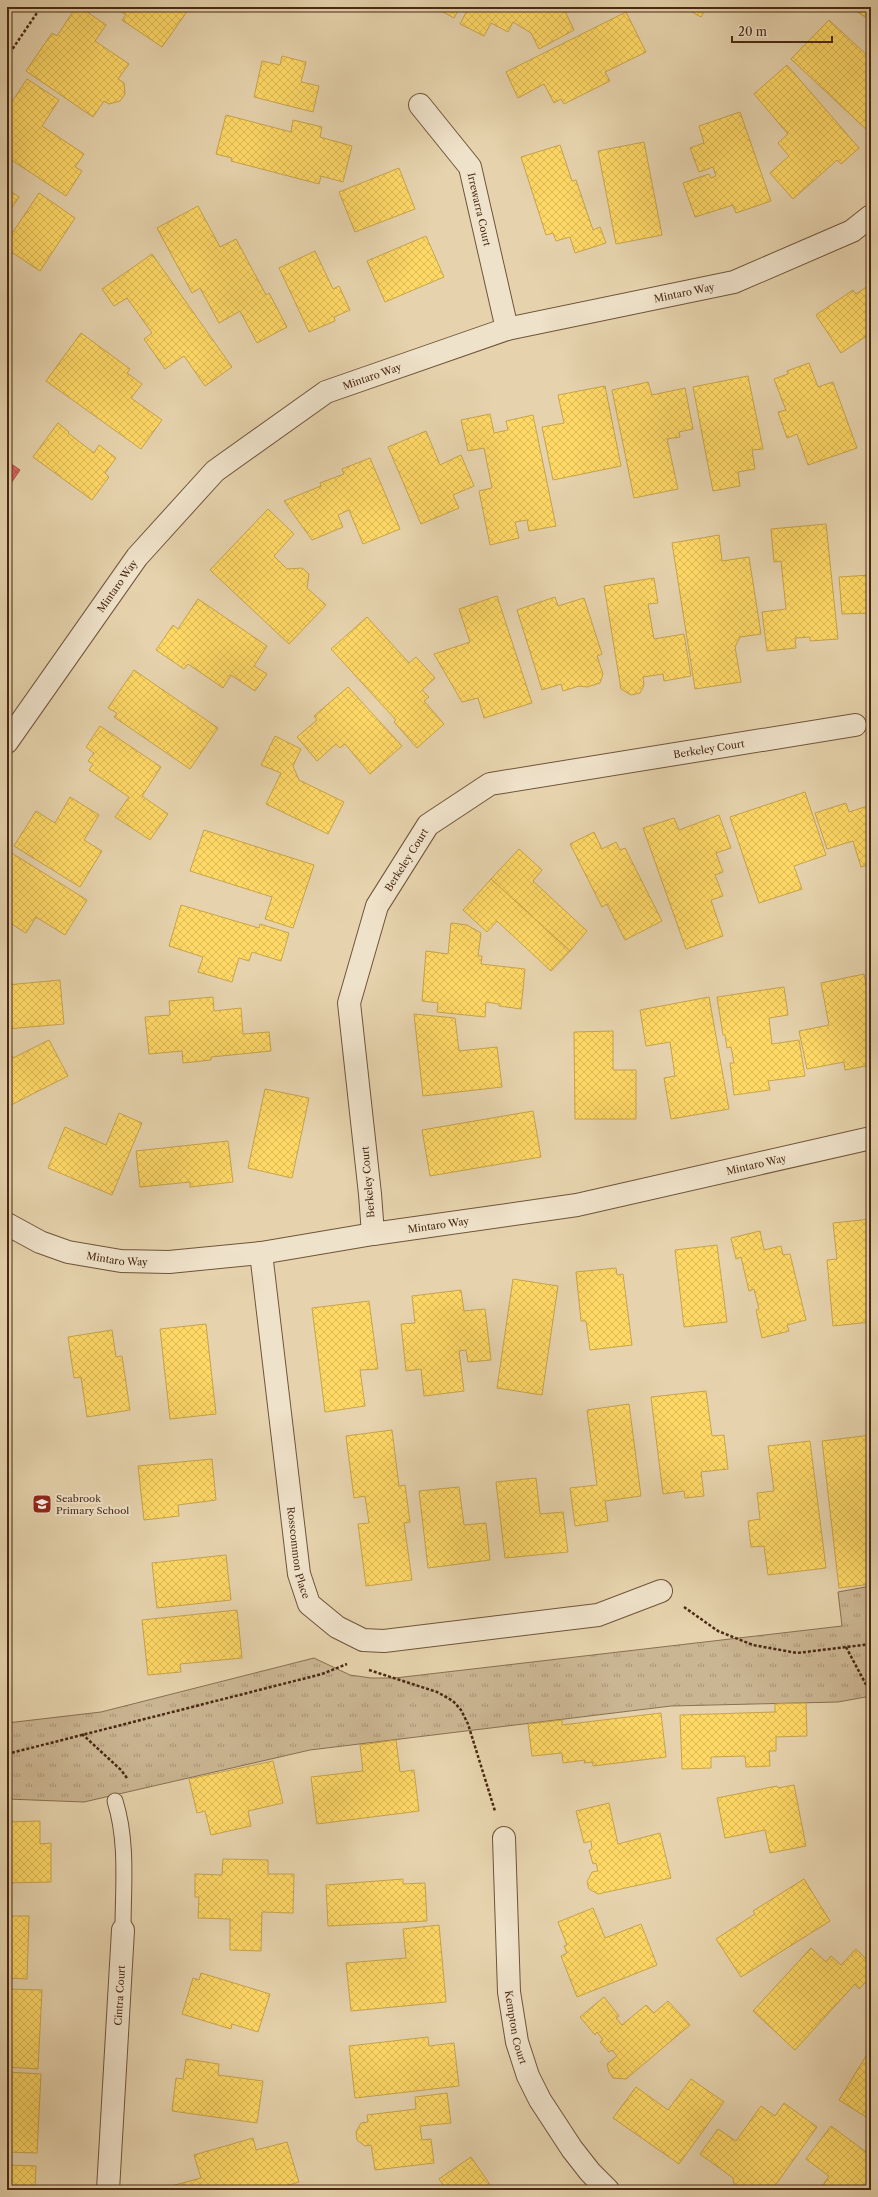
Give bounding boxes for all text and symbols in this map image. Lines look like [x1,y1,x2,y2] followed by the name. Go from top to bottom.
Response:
[732,18,832,44] scale bar
[738,24,767,39] text: 20 m
[465,171,494,248] street label: Irrewarra Court
[653,280,716,305] street label: Mintaro Way
[341,360,403,392] street label: Mintaro Way
[94,557,140,615] street label: Mintaro Way
[672,736,746,761] street label: Berkeley Court
[382,825,431,894] street label: Berkeley Court
[358,1145,378,1218] street label: Berkeley Court
[725,1151,788,1177] street label: Mintaro Way
[407,1214,470,1235] street label: Mintaro Way
[86,1249,148,1268] street label: Mintaro Way
[56,1492,129,1517] place label: Seabrook Primary School
[31,1493,53,1515] school or university icon: Seabrook Primary School
[285,1506,313,1600] street label: Rosscommon Place
[111,1964,127,2026] street label: Cintra Court
[502,1989,530,2066] street label: Kempton Court

